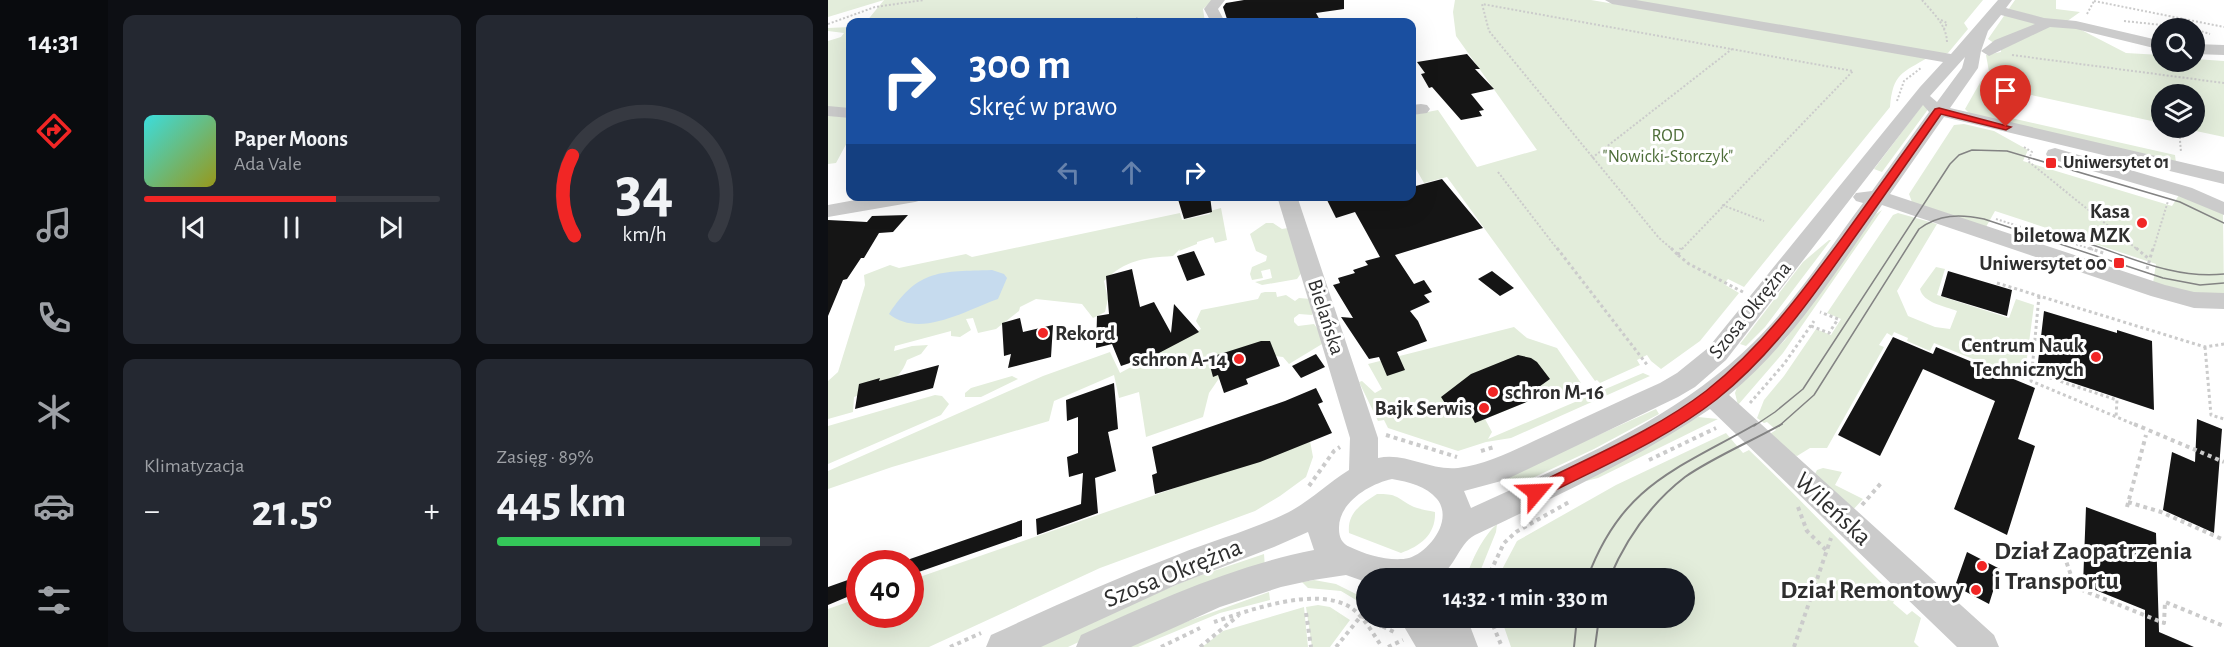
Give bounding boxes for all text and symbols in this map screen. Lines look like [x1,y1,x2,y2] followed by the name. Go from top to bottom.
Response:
[2151,18,2205,138] map controls
[2151,18,2205,72] button: search
[29,28,79,55] text: 14:31
[870,42,948,120] icon: right
[969,44,1071,86] text: 300 m
[1980,65,2031,127] pin
[1989,74,2022,107] icon: arrive
[2151,84,2205,138] button: layers
[969,93,1118,120] text: Skręć w prawo
[33,110,75,152] icon: directions
[1603,127,1733,166] park label: ROD "Nowicki-Storczyk"
[234,128,348,150] text: Paper Moons
[234,154,302,174] text: Ada Vale
[2063,154,2170,172] place label: Uniwersytet 01
[1052,156,1085,189] icon: left
[1115,156,1148,189] icon: ahead
[1178,156,1211,189] icon: right
[2044,156,2058,170] marker: Uniwersytet 01
[615,161,673,223] text: 34
[2013,201,2131,246] place label: Kasa biletowa MZK
[33,204,75,246] icon: music
[177,211,210,244] icon: previous
[275,211,308,244] icon: pause
[374,211,407,244] icon: next
[2135,216,2149,230] marker: Kasa biletowa MZK
[622,225,666,246] text: km/h
[1979,253,2107,274] place label: Uniwersytet 00
[2112,256,2126,270] marker: Uniwersytet 00
[1705,257,1795,362] street label: Szosa Okrężna
[1304,277,1348,358] street label: Bielańska
[33,297,75,339] icon: phone
[1055,323,1115,344] place label: Rekord
[1036,326,1050,340] marker: Rekord
[1961,335,2085,380] place label: Centrum Nauk Technicznych
[1132,349,1227,370] place label: schron A-14
[2089,350,2103,364] marker: Centrum Nauk Technicznych
[1232,352,1246,366] marker: schron A-14
[1505,382,1604,403] place label: schron M-16
[1486,385,1500,399] marker: schron M-16
[33,391,75,433] icon: climate
[1375,398,1472,419] place label: Bajk Serwis
[1477,401,1491,415] marker: Bajk Serwis
[497,447,594,467] text: Zasięg · 89%
[144,456,245,476] text: Klimatyzacja
[1504,460,1568,524] position arrow
[1790,467,1876,551] street label: Wileńska
[497,480,627,525] text: 445 km
[33,485,75,527] icon: car
[252,489,332,534] text: 21.5°
[144,495,160,528] text: −
[424,495,439,528] text: +
[1100,534,1246,612] street label: Szosa Okrężna
[1994,538,2192,594] place label: Dział Zaopatrzenia i Transportu
[846,550,924,628] speed limit sign: 40
[1975,559,1989,573] marker: Dział Zaopatrzenia i Transportu
[1780,577,1964,603] place label: Dział Remontowy
[33,579,75,621] icon: filters
[1969,583,1983,597] marker: Dział Remontowy
[1443,587,1608,609] text: 14:32 · 1 min · 330 m

